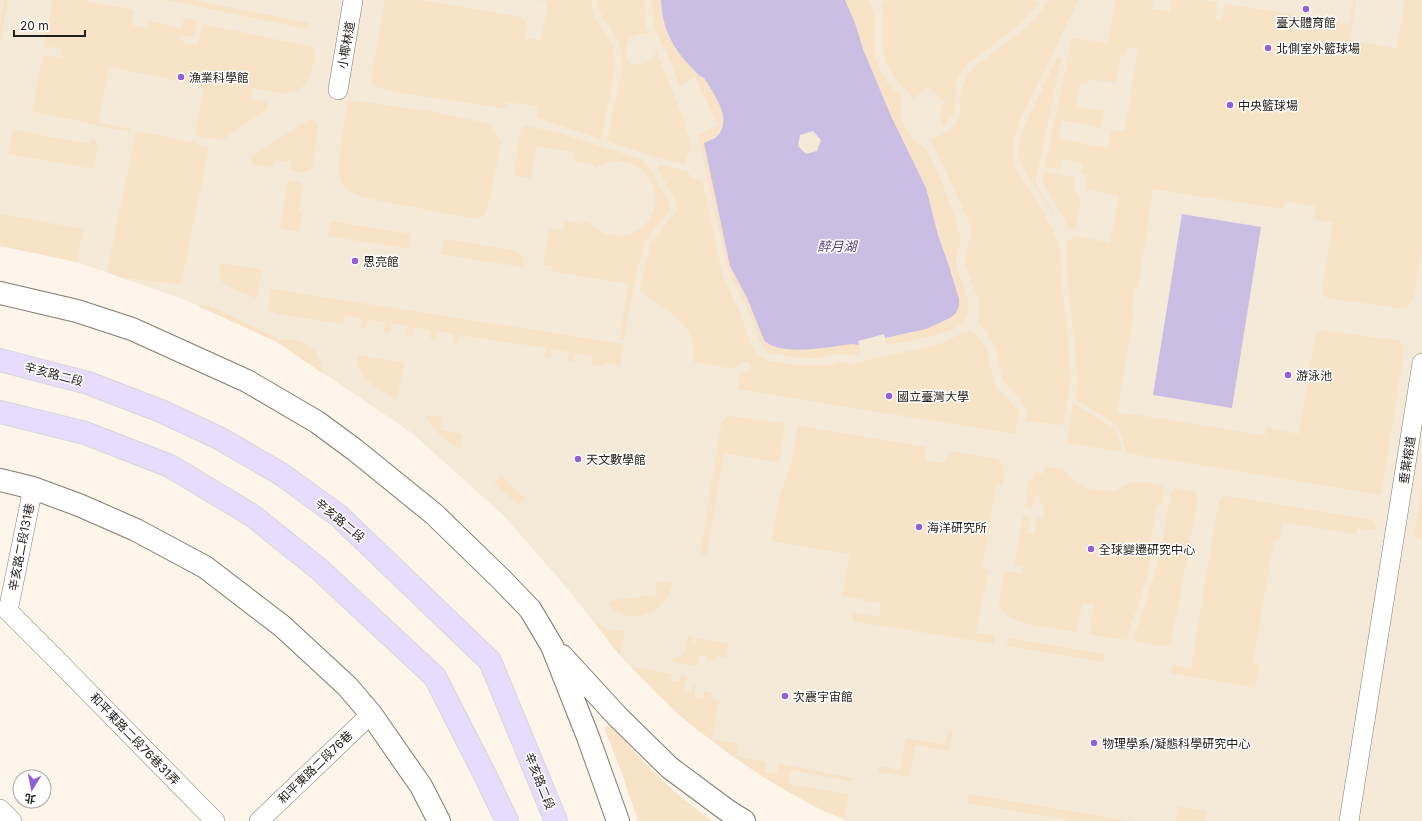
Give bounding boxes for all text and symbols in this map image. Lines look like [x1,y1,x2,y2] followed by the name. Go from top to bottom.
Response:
[1301,4,1311,14] marker: 臺大體育館
[14,12,85,38] scale bar
[1276,15,1336,30] place label: 臺大體育館
[20,18,49,33] text: 20 m
[334,20,358,70] street label: 小椰林道
[1276,41,1360,56] place label: 北側室外籃球場
[1263,43,1273,53] marker: 北側室外籃球場
[189,70,249,85] place label: 漁業科學館
[176,72,186,82] marker: 漁業科學館
[1238,98,1298,113] place label: 中央籃球場
[1225,100,1235,110] marker: 中央籃球場
[817,238,858,254] water label: 醉月湖
[363,254,399,269] place label: 思亮館
[350,256,360,266] marker: 思亮館
[23,359,85,389] street label: 辛亥路二段
[1296,368,1332,383] place label: 游泳池
[1283,370,1293,380] marker: 游泳池
[897,389,969,404] place label: 國立臺灣大學
[884,391,894,401] marker: 國立臺灣大學
[1396,435,1418,485] street label: 垂葉榕道
[586,452,646,467] place label: 天文數學館
[573,454,583,464] marker: 天文數學館
[312,495,368,545] street label: 辛亥路二段
[5,502,37,592] street label: 辛亥路二段131巷
[927,520,987,535] place label: 海洋研究所
[914,522,924,532] marker: 海洋研究所
[1099,542,1195,557] place label: 全球變遷研究中心
[1086,544,1096,554] marker: 全球變遷研究中心
[793,689,853,704] place label: 次震宇宙館
[87,690,183,788] street label: 和平東路二段76巷31弄
[780,691,790,701] marker: 次震宇宙館
[275,728,355,806] street label: 和平東路二段76巷
[1102,736,1250,751] place label: 物理學系/凝態科學研究中心
[1089,738,1099,748] marker: 物理學系/凝態科學研究中心
[522,750,558,812] street label: 辛亥路二段
[12,769,52,809] north arrow
[24,791,37,807] text: 北

